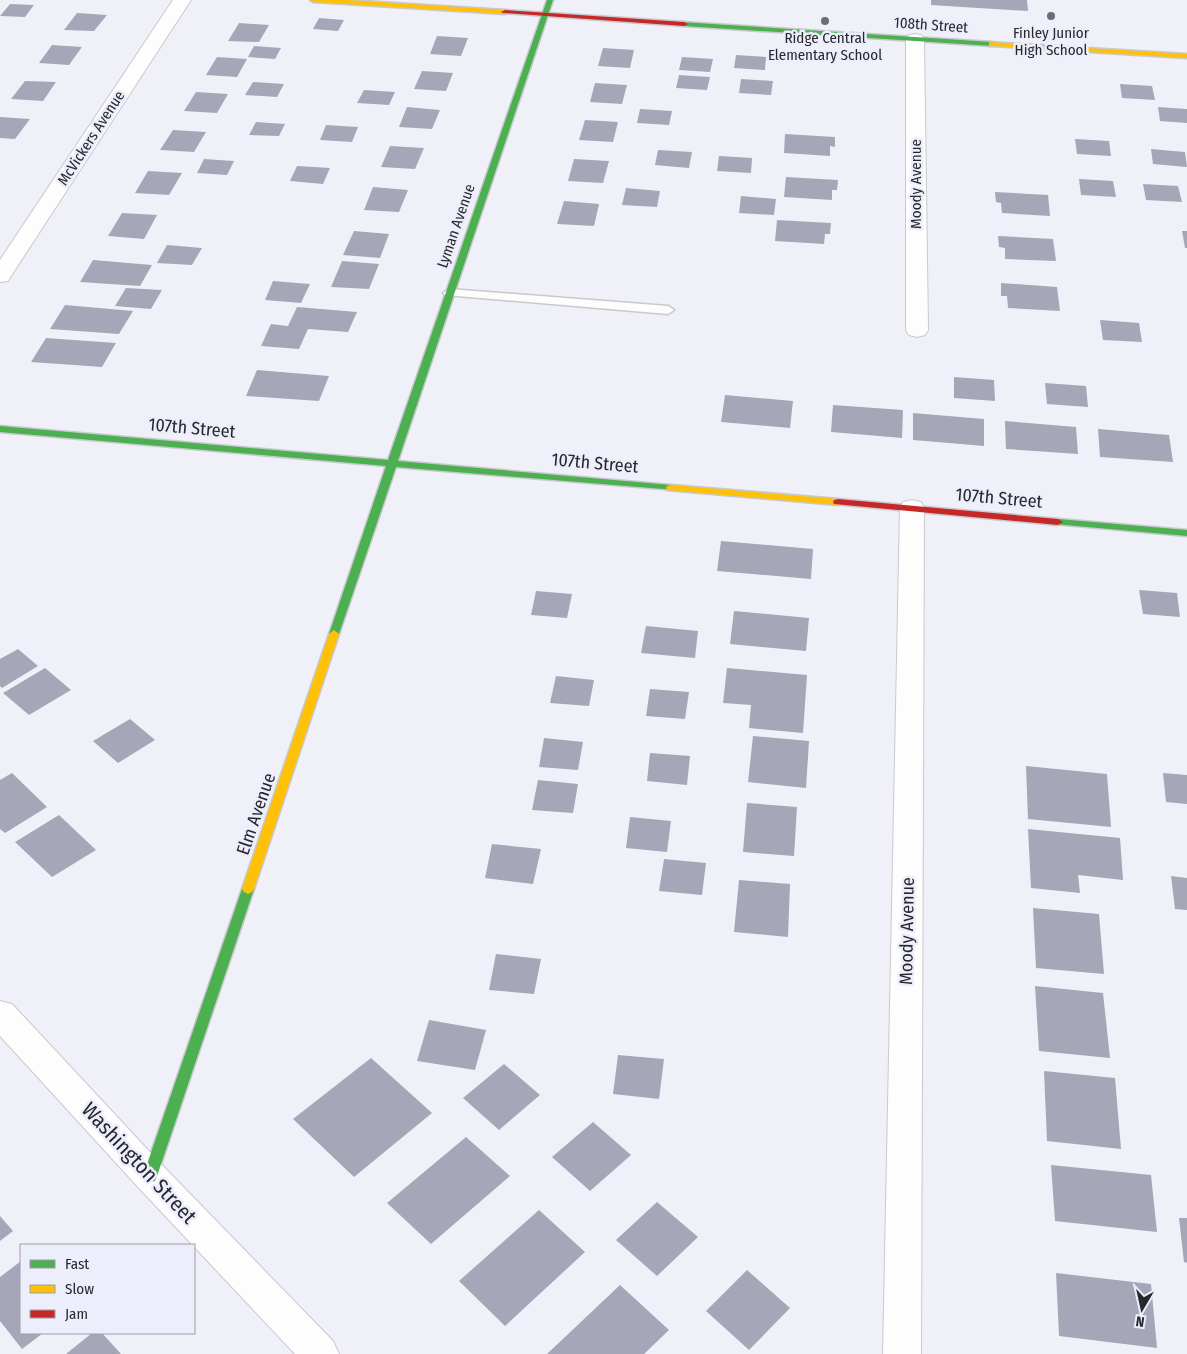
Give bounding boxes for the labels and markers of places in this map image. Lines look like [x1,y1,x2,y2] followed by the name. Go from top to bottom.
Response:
[1045,10,1057,22] marker: Finley Junior High School
[819,15,831,27] marker: Ridge Central Elementary School
[1013,24,1090,59] place label: Finley Junior High School
[768,29,882,64] place label: Ridge Central Elementary School

